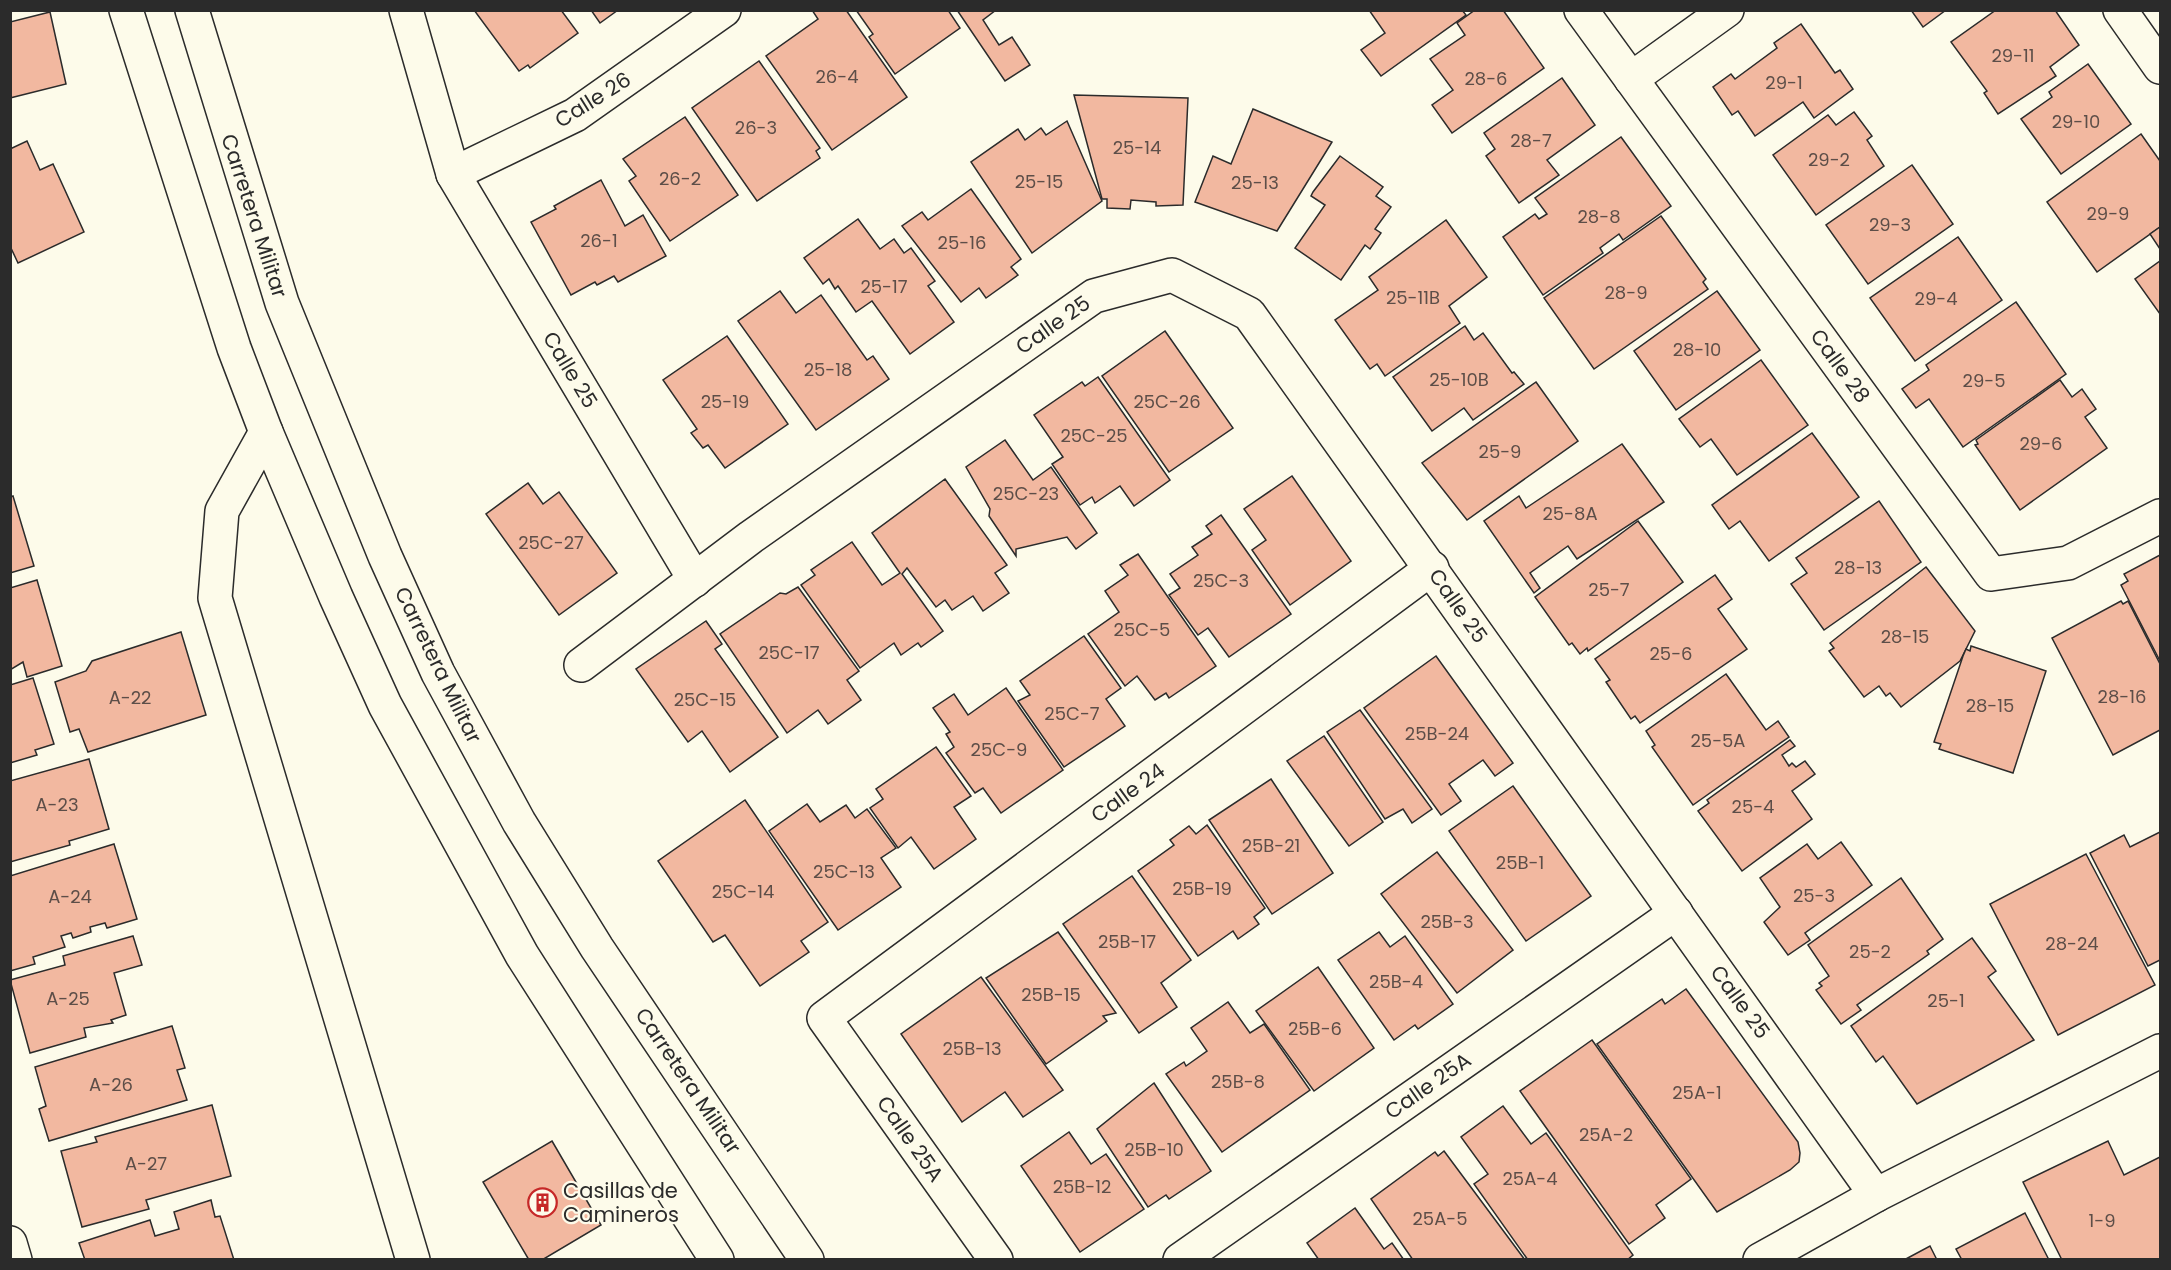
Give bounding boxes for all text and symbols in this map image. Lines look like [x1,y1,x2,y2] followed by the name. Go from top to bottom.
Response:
[1991,43,2035,68] house number: 29-11
[815,64,859,89] house number: 26-4
[549,65,636,134] street label: Calle 26
[1464,66,1508,91] house number: 28-6
[1765,70,1803,95] house number: 29-1
[2052,109,2100,134] house number: 29-10
[735,115,777,140] house number: 26-3
[1510,128,1552,153] house number: 28-7
[214,130,295,302] street label: Carretera Militar
[1113,135,1161,160] house number: 25-14
[1808,147,1850,172] house number: 29-2
[659,166,701,191] house number: 26-2
[1015,169,1063,194] house number: 25-15
[1231,170,1279,195] house number: 25-13
[2087,201,2129,226] house number: 29-9
[1578,204,1620,229] house number: 28-8
[1869,212,1911,237] house number: 29-3
[580,228,618,253] house number: 26-1
[938,230,986,255] house number: 25-16
[860,274,908,299] house number: 25-17
[1605,280,1647,305] house number: 28-9
[1386,285,1440,310] house number: 25-11B
[1915,286,1957,311] house number: 29-4
[1010,288,1096,361] street label: Calle 25
[1804,323,1877,408] street label: Calle 28
[536,326,605,413] street label: Calle 25
[1673,337,1721,362] house number: 28-10
[804,357,852,382] house number: 25-18
[1429,367,1489,392] house number: 25-10B
[1963,368,2005,393] house number: 29-5
[701,389,749,414] house number: 25-19
[1133,389,1201,414] house number: 25C-26
[1060,423,1128,448] house number: 25C-25
[2019,431,2063,456] house number: 29-6
[1479,439,1521,464] house number: 25-9
[993,481,1059,506] house number: 25C-23
[1542,501,1598,526] house number: 25-8A
[518,530,584,555] house number: 25C-27
[1834,555,1882,580] house number: 28-13
[1422,563,1495,649] street label: Calle 25
[1193,568,1249,593] house number: 25C-3
[1588,577,1630,602] house number: 25-7
[388,582,489,748] street label: Carretera Militar
[1114,617,1170,642] house number: 25C-5
[1881,624,1929,649] house number: 28-15
[758,640,820,665] house number: 25C-17
[1649,641,1693,666] house number: 25-6
[2098,684,2146,709] house number: 28-16
[109,685,151,710] house number: A-22
[674,687,736,712] house number: 25C-15
[1966,693,2014,718] house number: 28-15
[1044,701,1100,726] house number: 25C-7
[1405,721,1469,746] house number: 25B-24
[1690,728,1746,753] house number: 25-5A
[971,737,1027,762] house number: 25C-9
[1085,756,1170,829] street label: Calle 24
[35,792,79,817] house number: A-23
[1732,794,1774,819] house number: 25-4
[1242,833,1300,858] house number: 25B-21
[1496,850,1544,875] house number: 25B-1
[813,859,875,884] house number: 25C-13
[1172,876,1232,901] house number: 25B-19
[712,879,774,904] house number: 25C-14
[1793,883,1835,908] house number: 25-3
[48,884,92,909] house number: A-24
[1420,909,1474,934] house number: 25B-3
[1098,929,1156,954] house number: 25B-17
[2045,931,2099,956] house number: 28-24
[1849,939,1891,964] house number: 25-2
[1704,959,1777,1044] street label: Calle 25
[1369,969,1423,994] house number: 25B-4
[1021,982,1081,1007] house number: 25B-15
[46,986,90,1011] house number: A-25
[1927,988,1965,1013] house number: 25-1
[629,1002,748,1160] street label: Carretera Militar
[1288,1016,1342,1041] house number: 25B-6
[943,1036,1001,1061] house number: 25B-13
[1379,1045,1476,1126] street label: Calle 25A
[1211,1069,1265,1094] house number: 25B-8
[89,1072,133,1097] house number: A-26
[1672,1080,1722,1105] house number: 25A-1
[870,1090,951,1187] street label: Calle 25A
[1579,1122,1633,1147] house number: 25A-2
[1124,1137,1184,1162] house number: 25B-10
[125,1151,167,1176] house number: A-27
[1502,1166,1558,1191] house number: 25A-4
[1053,1174,1111,1199] house number: 25B-12
[563,1176,679,1229] place label: Casillas de Camineros
[526,1187,558,1219] building icon: Casillas de Camineros
[1412,1206,1468,1231] house number: 25A-5
[2088,1208,2116,1233] house number: 1-9

